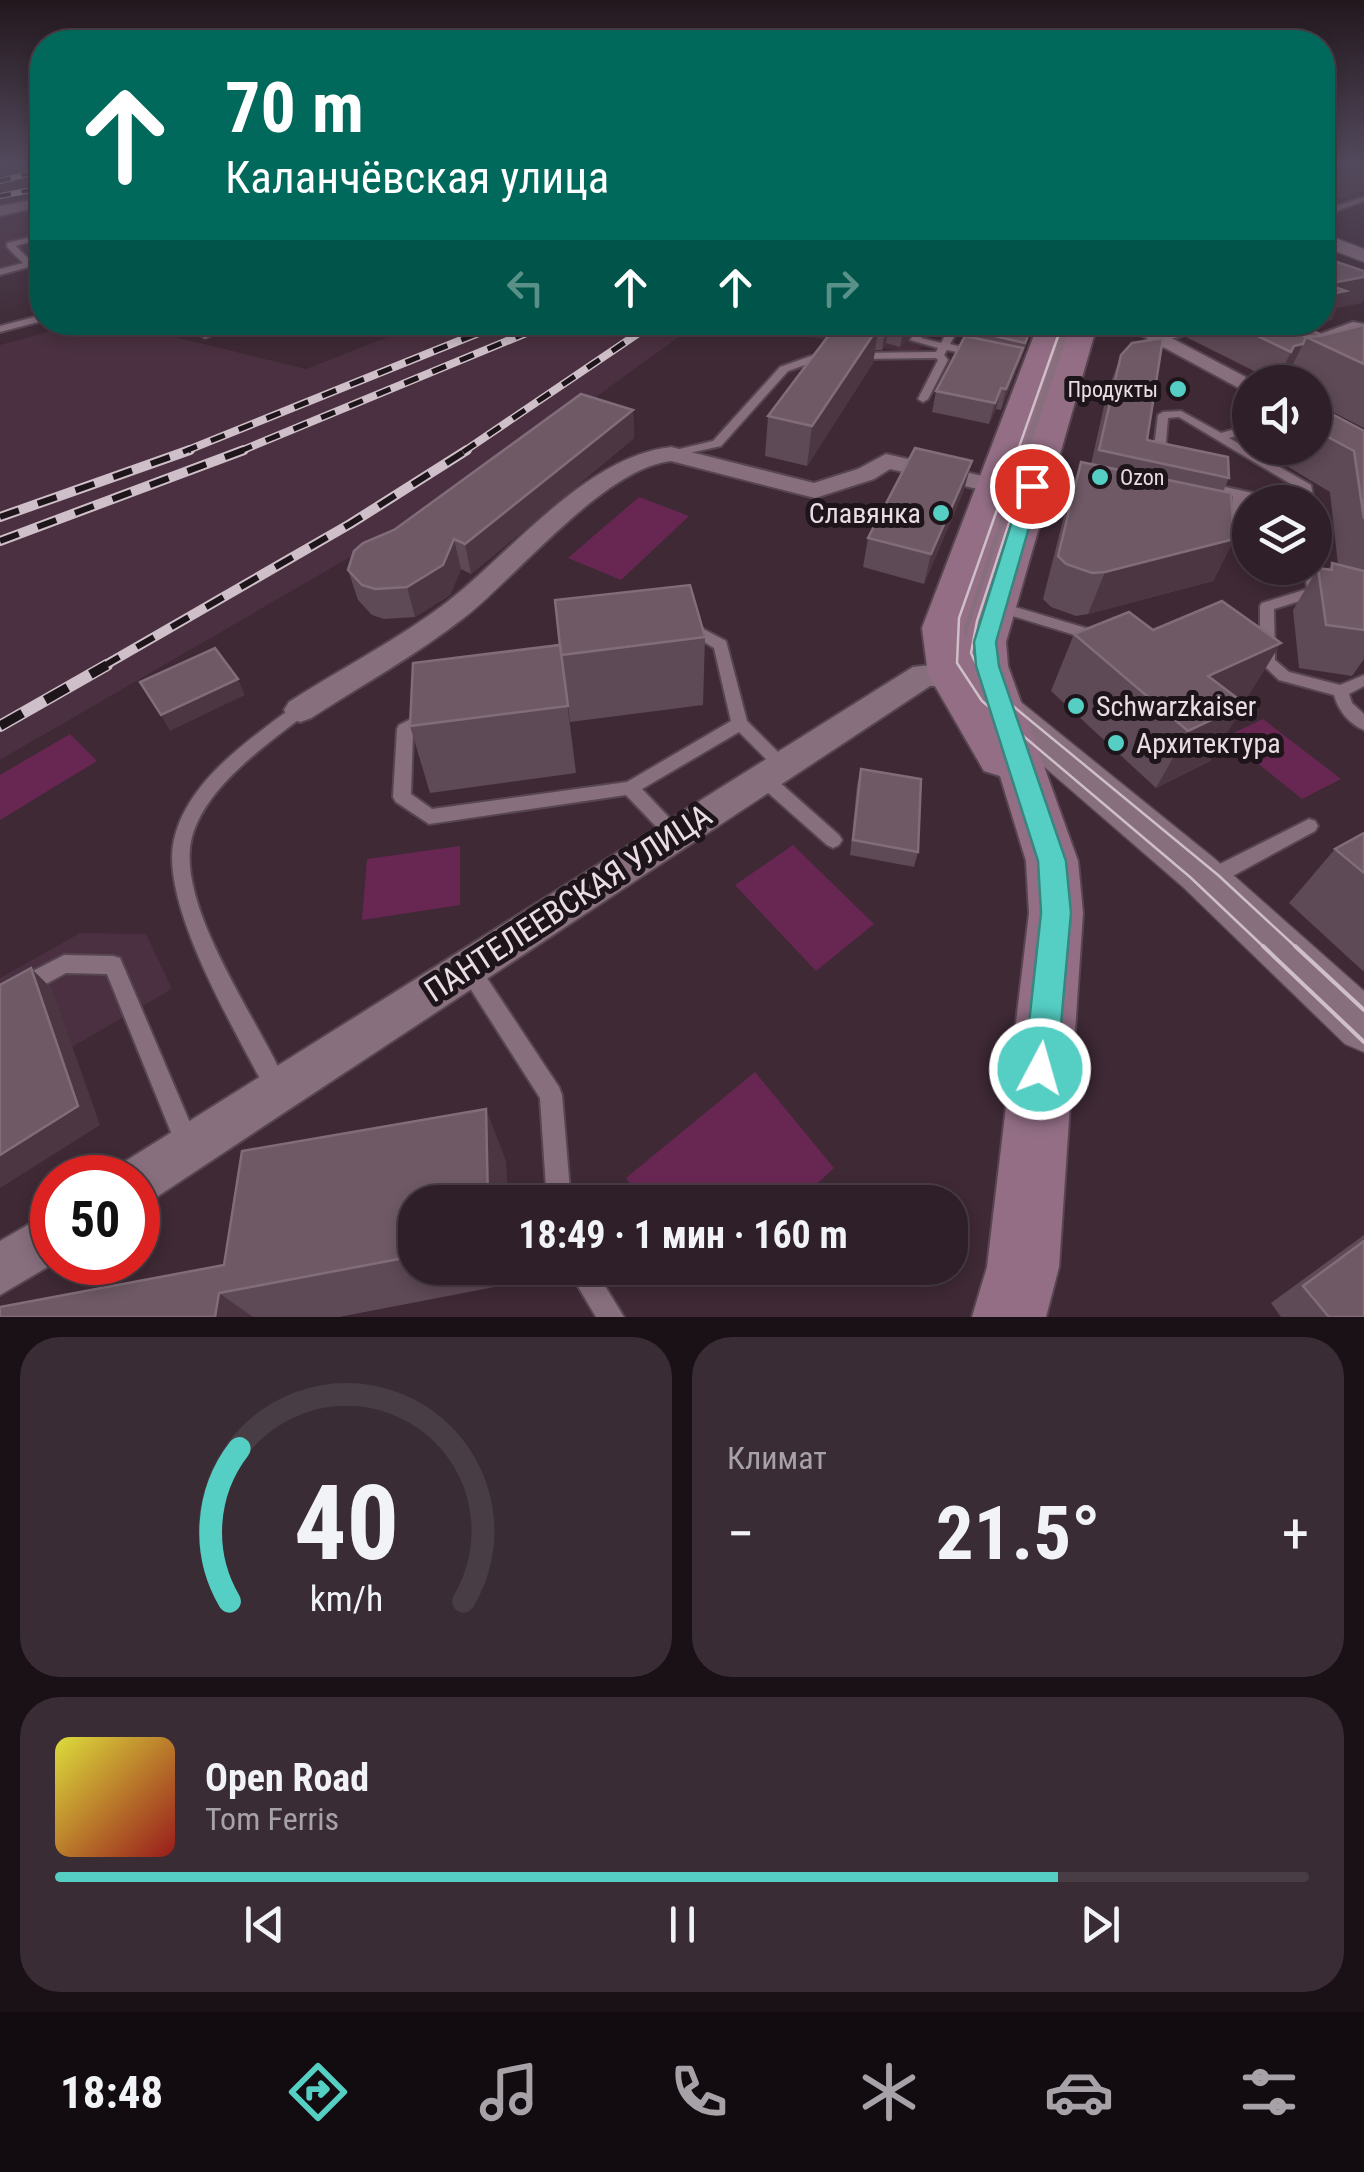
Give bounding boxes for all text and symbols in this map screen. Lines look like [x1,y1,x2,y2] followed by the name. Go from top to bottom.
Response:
[225,67,364,149] text: 70 m
[60,70,190,200] icon: ahead
[225,151,609,204] text: Каланчёвская улица
[498,260,553,315] icon: left
[603,260,658,315] icon: ahead
[708,260,763,315] icon: ahead
[813,260,868,315] icon: right
[1232,365,1332,585] map controls
[1232,365,1332,465] button: sound
[1067,377,1158,402] place label: Продукты
[1167,378,1189,400] marker: Продукты
[990,444,1075,529] pin
[1005,459,1060,514] icon: arrive
[1120,465,1164,490] place label: Ozon
[1089,466,1111,488] marker: Ozon
[1232,485,1332,585] button: layers
[809,497,921,530] place label: Славянка
[930,502,952,524] marker: Славянка
[1096,690,1256,723] place label: Schwarzkaiser
[1065,695,1087,717] marker: Schwarzkaiser
[1136,727,1281,760] place label: Архитектура
[1105,732,1127,754] marker: Архитектура
[417,796,719,1010] street label: ПАНТЕЛЕЕВСКАЯ УЛИЦА
[988,1017,1092,1121] position arrow
[30,1155,160,1285] speed limit sign: 50
[518,1213,848,1257] text: 18:49 · 1 мин · 160 m
[727,1439,827,1477] text: Климат
[293,1463,399,1584] text: 40
[936,1489,1100,1577] text: 21.5°
[727,1502,755,1566] text: −
[1282,1502,1309,1566] text: +
[309,1578,383,1620] text: km/h
[205,1756,369,1800] text: Open Road
[205,1800,339,1838] text: Tom Ferris
[237,1897,292,1952] icon: previous
[655,1897,710,1952] icon: pause
[1073,1897,1128,1952] icon: next
[283,2057,353,2127] icon: directions
[474,2057,544,2127] icon: music
[664,2057,734,2127] icon: phone
[854,2057,924,2127] icon: climate
[1044,2057,1114,2127] icon: car
[1234,2057,1304,2127] icon: filters
[60,2066,163,2119] text: 18:48

